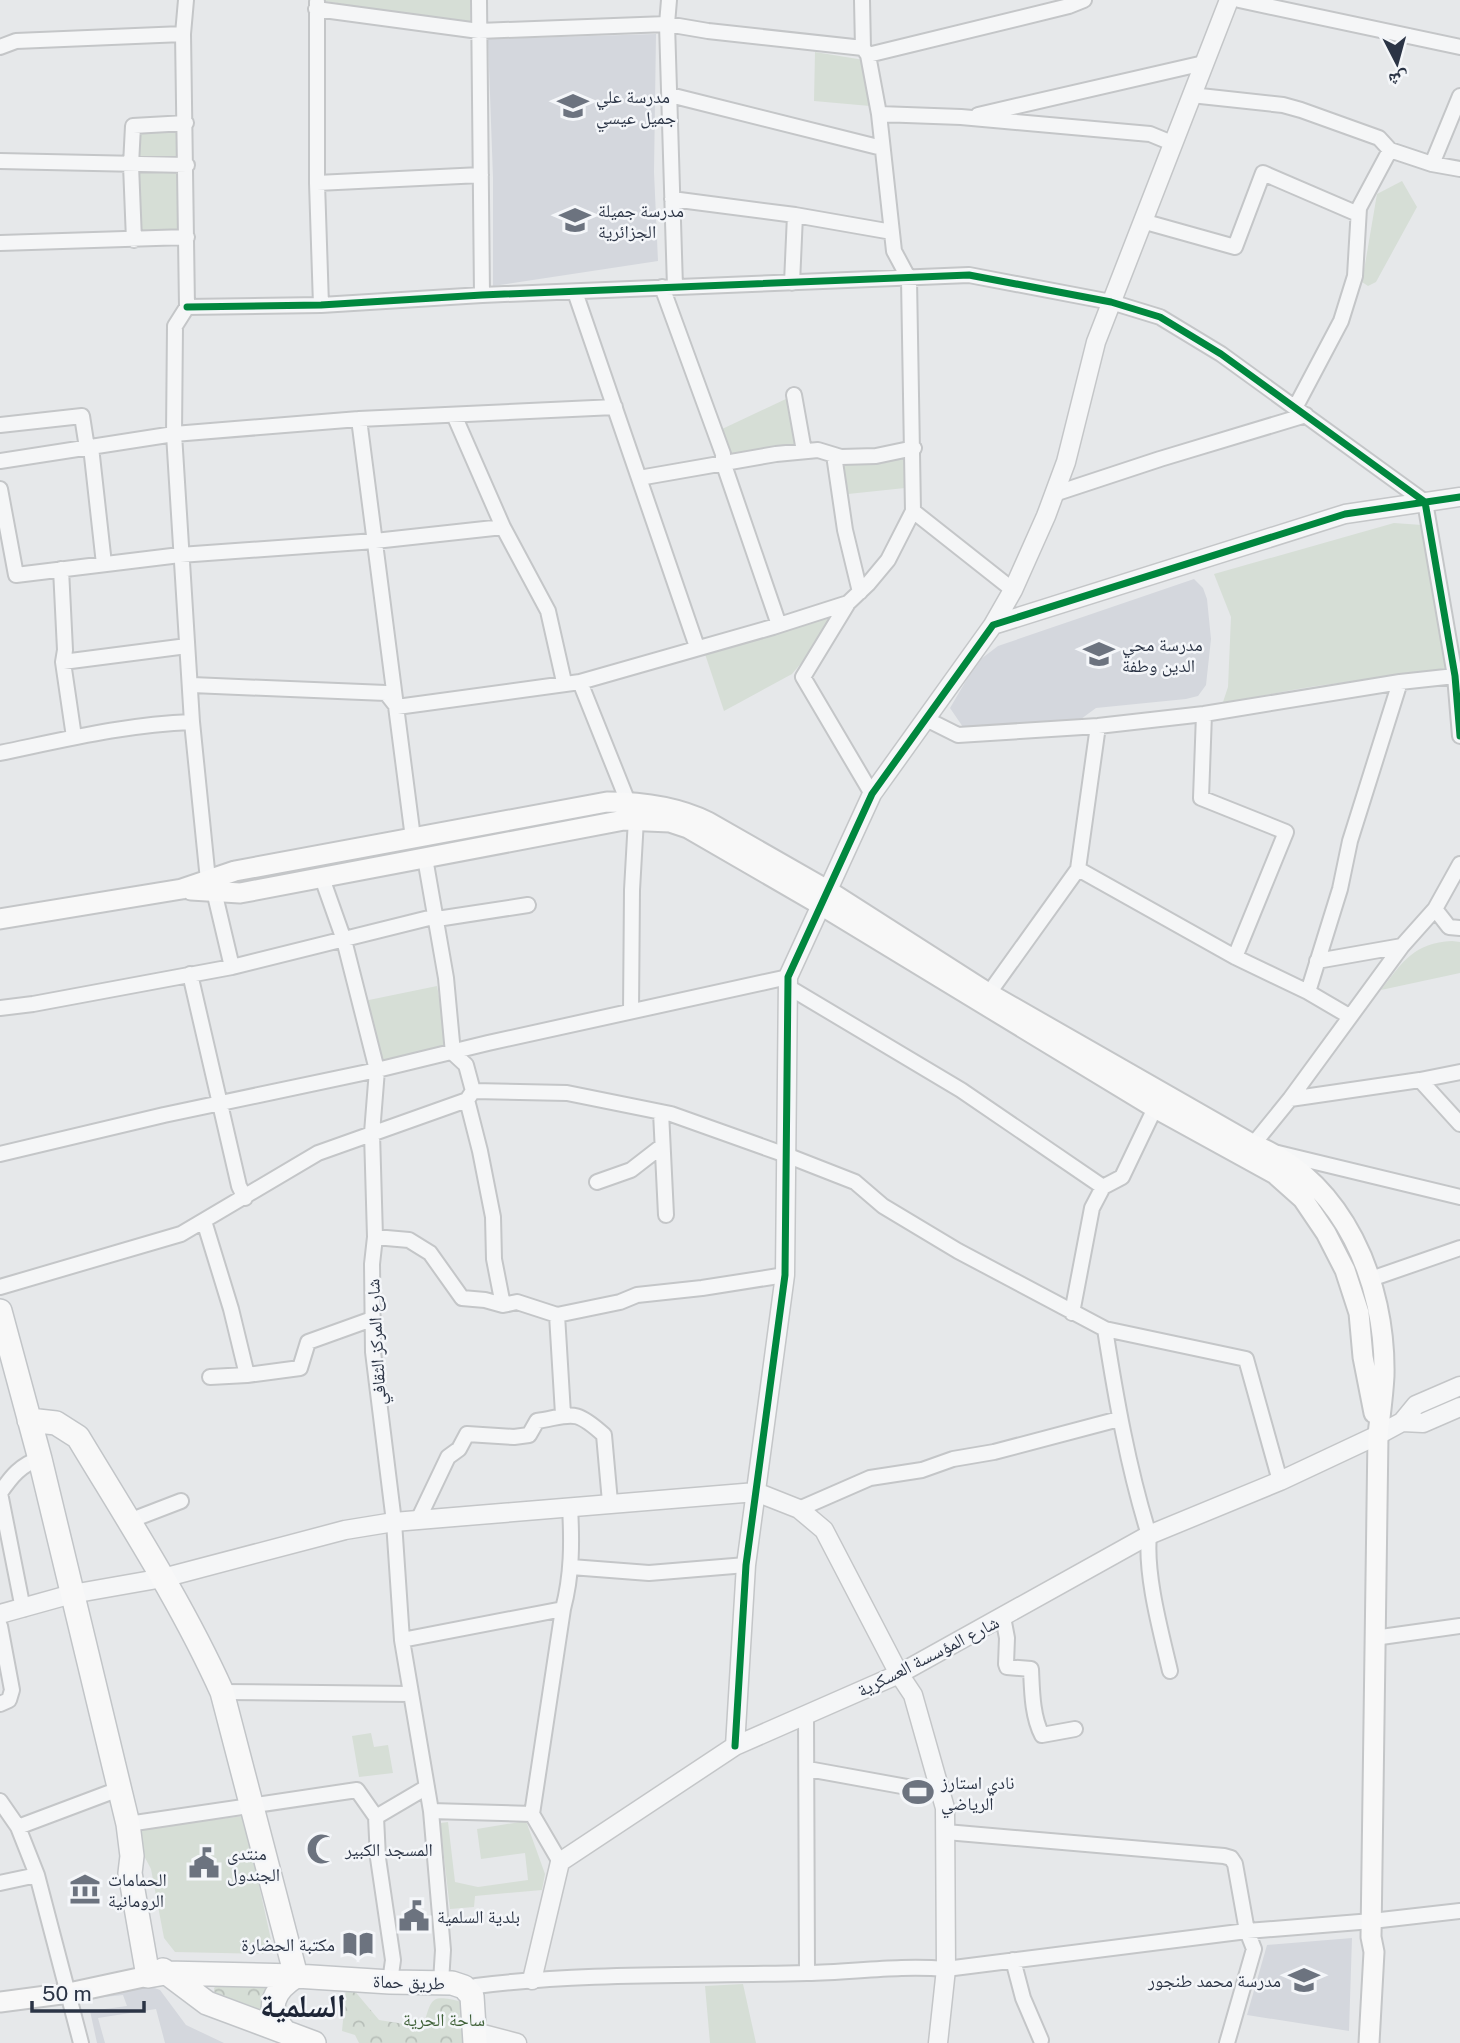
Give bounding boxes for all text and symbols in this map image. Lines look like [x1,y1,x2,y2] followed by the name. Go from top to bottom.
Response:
[1362,28,1432,98] north arrow
[1387,67,1410,92] text: ش
[596,86,676,132] place label: مدرسة علي جميل عيسي
[556,89,590,123] school or university icon: مدرسة علي جميل عيسي
[598,200,684,242] place label: مدرسة جميلة الجزائرية
[558,203,592,237] school or university icon: مدرسة جميلة الجزائرية
[1122,634,1203,677] place label: مدرسة محي الدين وطفة
[1082,637,1116,671] school or university icon: مدرسة محي الدين وطفة
[362,1278,394,1406] street label: شارع المركز الثقافي
[854,1611,1003,1702] street label: شارع المؤسسة العسكرية
[940,1772,1015,1818] place label: نادي استارز الرياضي
[901,1775,935,1809] sports icon: نادي استارز الرياضي
[305,1832,339,1866] mosque icon: المسجد الكبير
[344,1839,433,1860] place label: المسجد الكبير
[227,1843,280,1886] place label: منتدى الجندول
[187,1846,221,1880] public building icon: منتدى الجندول
[108,1869,167,1911] place label: الحمامات الرومانية
[68,1872,102,1906] museum icon: الحمامات الرومانية
[397,1899,431,1933] public building icon: بلدية السلمية
[437,1906,520,1927] place label: بلدية السلمية
[341,1927,375,1961] library icon: مكتبة الحضارة
[241,1934,335,1955] place label: مكتبة الحضارة
[1287,1963,1321,1997] school or university icon: مدرسة محمد طنجور
[32,1969,144,2013] scale bar
[373,1970,445,1995] street label: طريق حماة
[1147,1970,1281,1991] place label: مدرسة محمد طنجور
[42,1981,92,2006] text: 50 m
[260,1987,346,2024] district label: السلمية
[403,2009,485,2030] park label: ساحة الحرية

